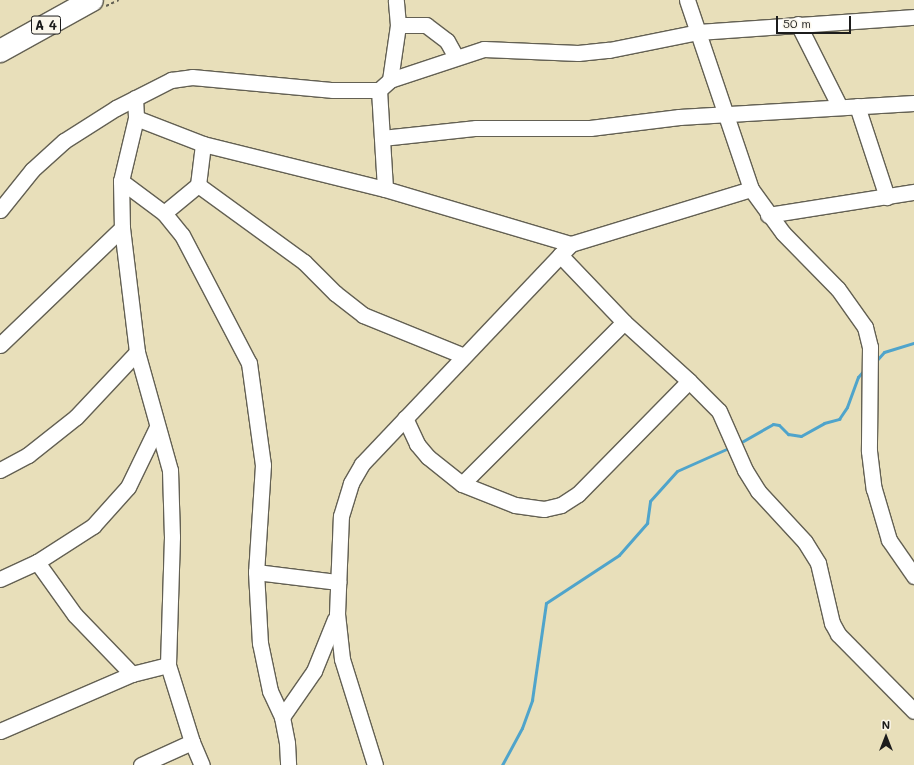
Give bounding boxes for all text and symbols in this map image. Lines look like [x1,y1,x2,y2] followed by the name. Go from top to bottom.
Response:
[778,8,853,34] scale bar
[31,14,61,36] road number: A 4
[783,15,811,31] text: 50 m
[866,717,906,757] north arrow
[882,717,890,732] text: N

